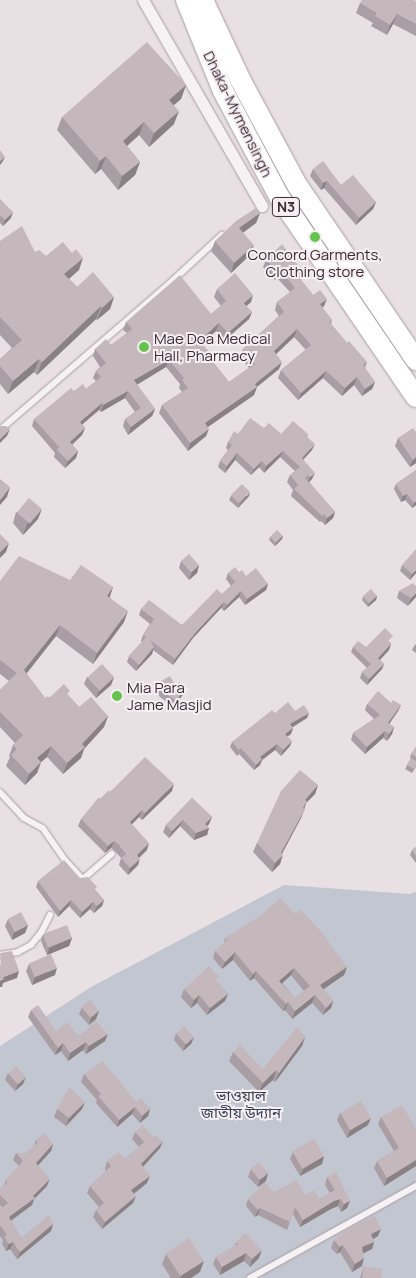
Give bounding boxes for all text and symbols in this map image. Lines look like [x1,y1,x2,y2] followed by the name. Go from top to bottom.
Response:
[200,48,276,180] street label: Dhaka-Mymensingh
[271,196,301,218] road number: N3
[309,231,321,243] marker: Concord Garments, Clothing store
[248,245,382,280] place label: Concord Garments, Clothing store
[154,329,271,364] place label: Mae Doa Medical Hall, Pharmacy
[138,341,150,353] marker: Mae Doa Medical Hall, Pharmacy
[127,678,212,713] place label: Mia Para Jame Masjid
[111,690,123,702] marker: Mia Para Jame Masjid
[201,1086,281,1121] park label: ভাওয়াল জাতীয় উদ্যান

